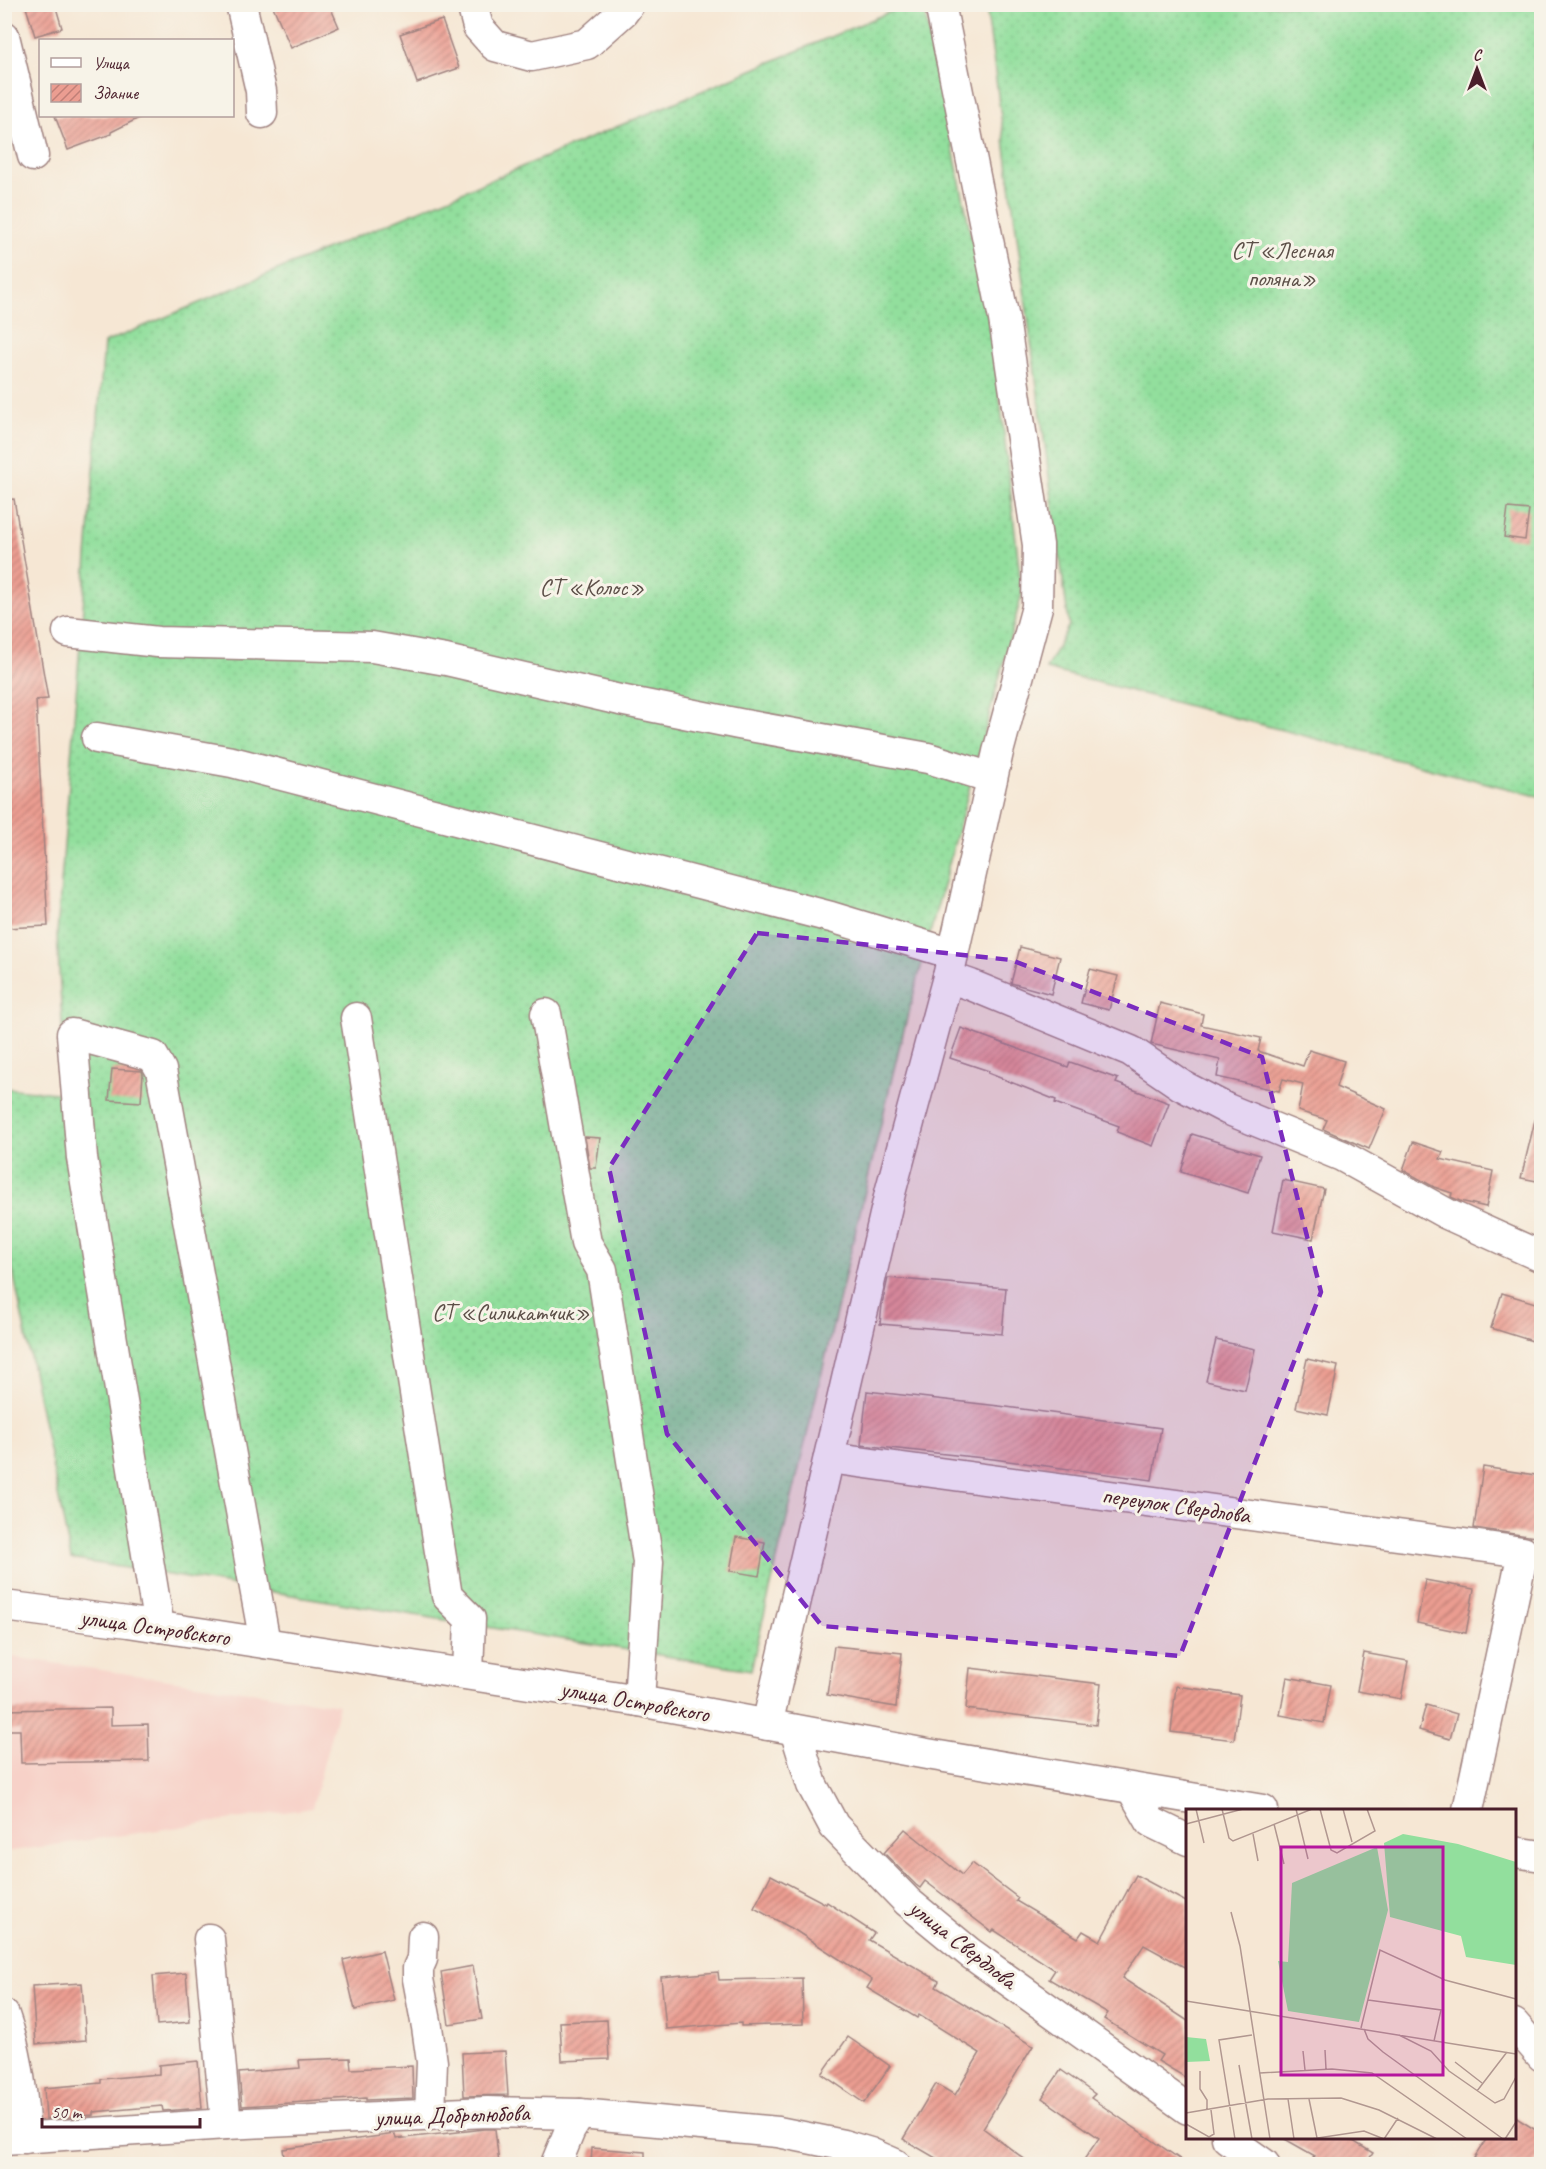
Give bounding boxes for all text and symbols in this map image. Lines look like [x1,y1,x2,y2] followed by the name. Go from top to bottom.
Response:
[39,39,234,117] legend
[1447,39,1507,99] north arrow
[1473,45,1483,65] text: С
[93,52,130,74] text: Улица
[93,82,139,104] text: Здание
[1231,235,1335,293] park label: СТ «Лесная поляна»
[540,572,644,602] park label: СТ «Колос»
[432,1297,590,1327] park label: СТ «Силикатчик»
[1100,1480,1254,1530] street label: переулок Свердлова
[76,1601,233,1653] street label: улица Островского
[556,1673,713,1729] street label: улица Островского
[1186,1809,1516,2139] inset map
[902,1891,1025,1997] street label: улица Свердлова
[42,2091,200,2129] scale bar
[372,2097,531,2133] street label: улица Добролюбова
[51,2101,84,2123] text: 50 m

